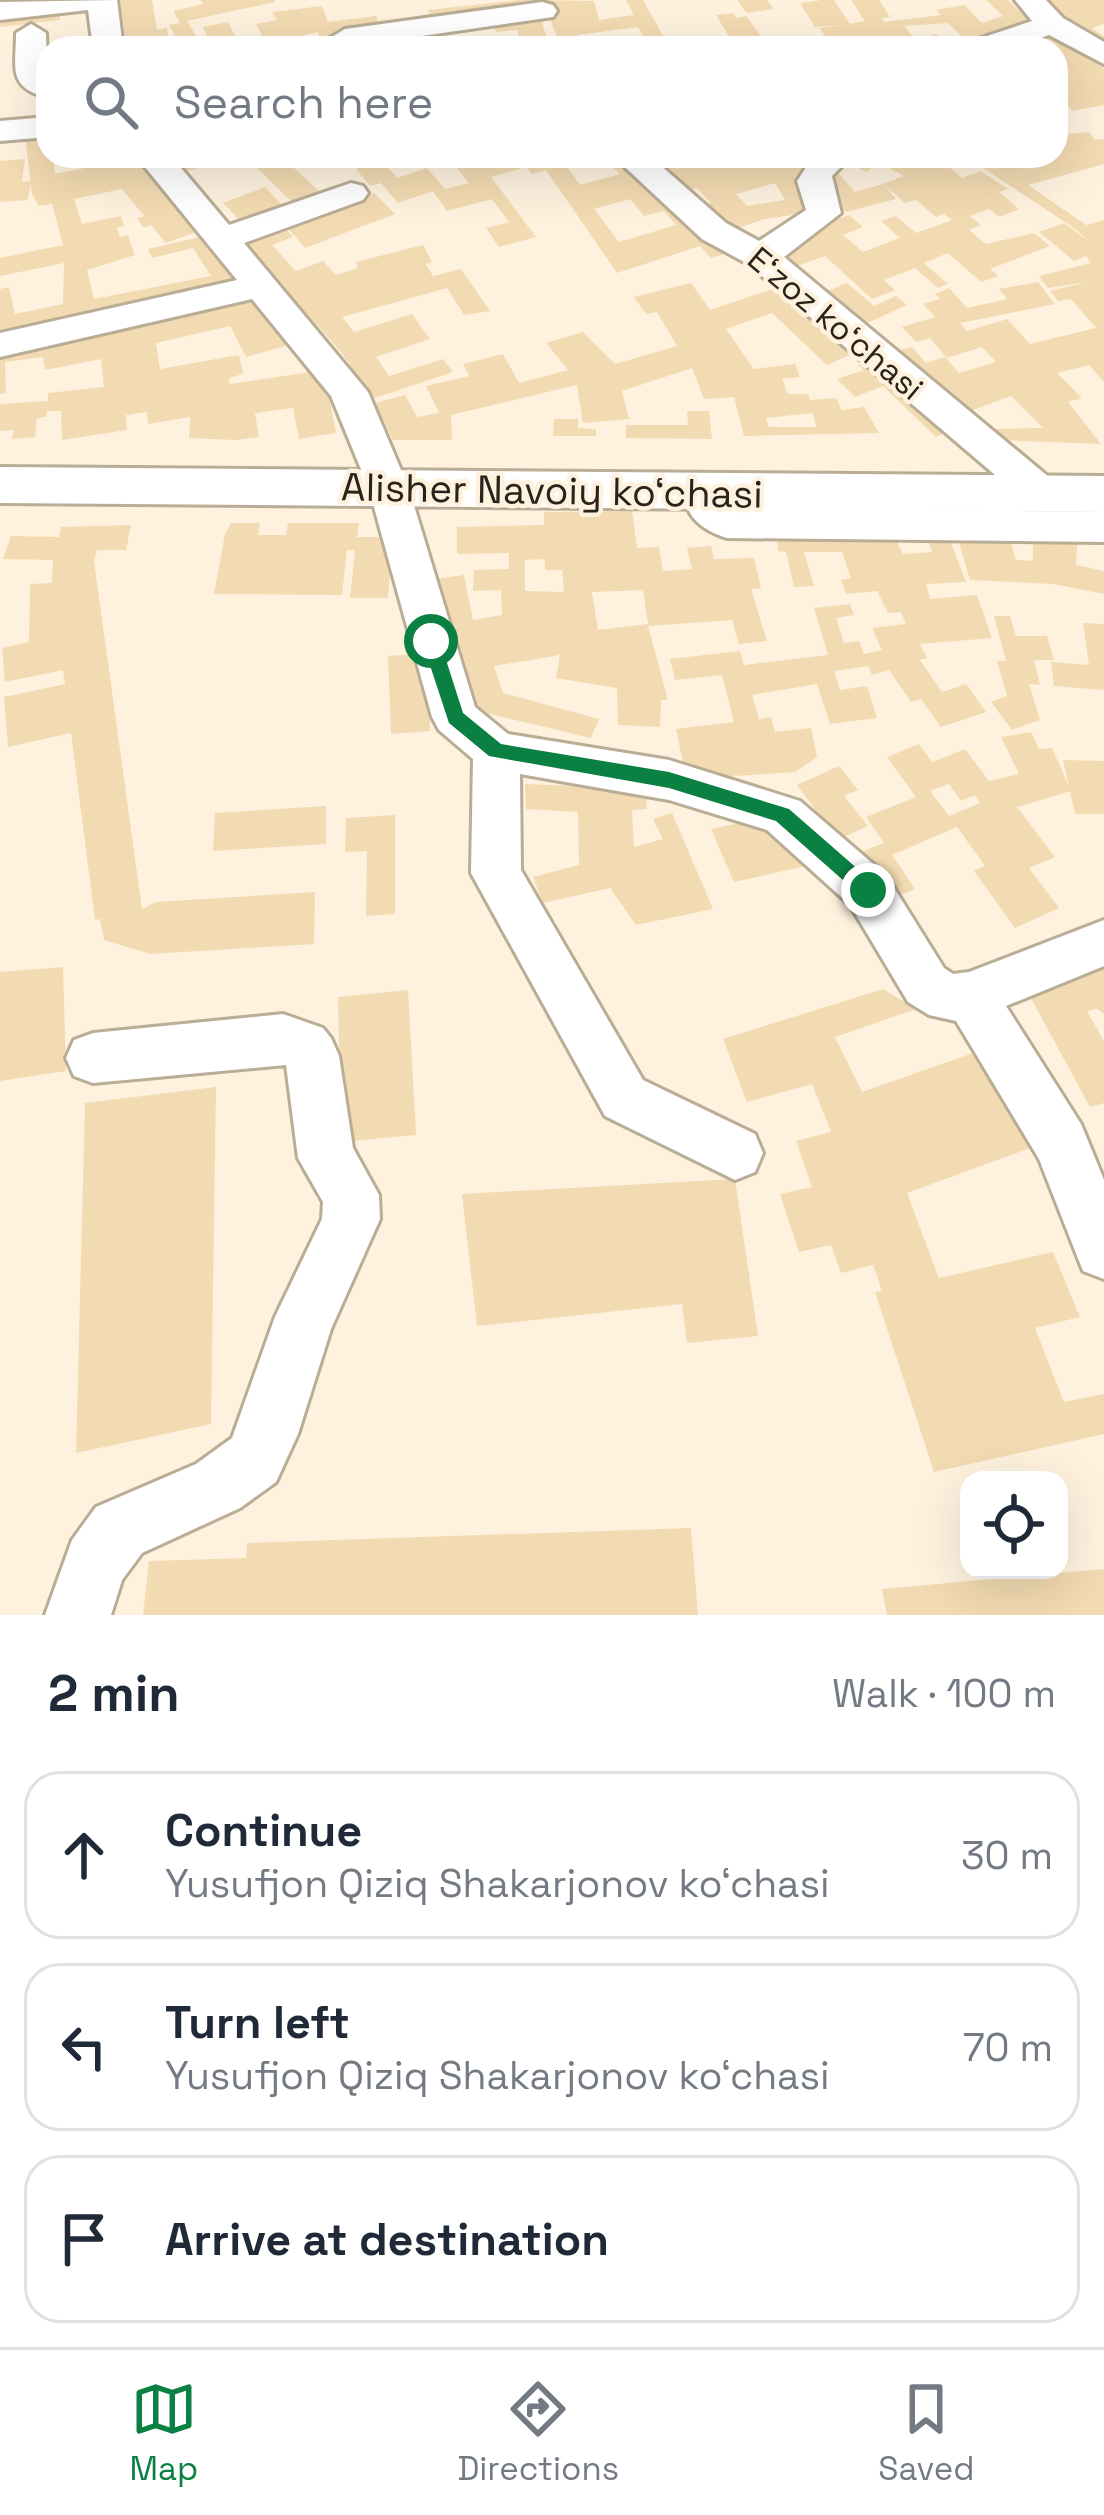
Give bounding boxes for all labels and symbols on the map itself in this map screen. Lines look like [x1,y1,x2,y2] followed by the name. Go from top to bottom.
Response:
[739,238,932,409] street label: Eʻzoz koʻchasi
[341,462,763,519] street label: Alisher Navoiy koʻchasi
[404,614,458,668] route start
[841,863,895,917] route end

